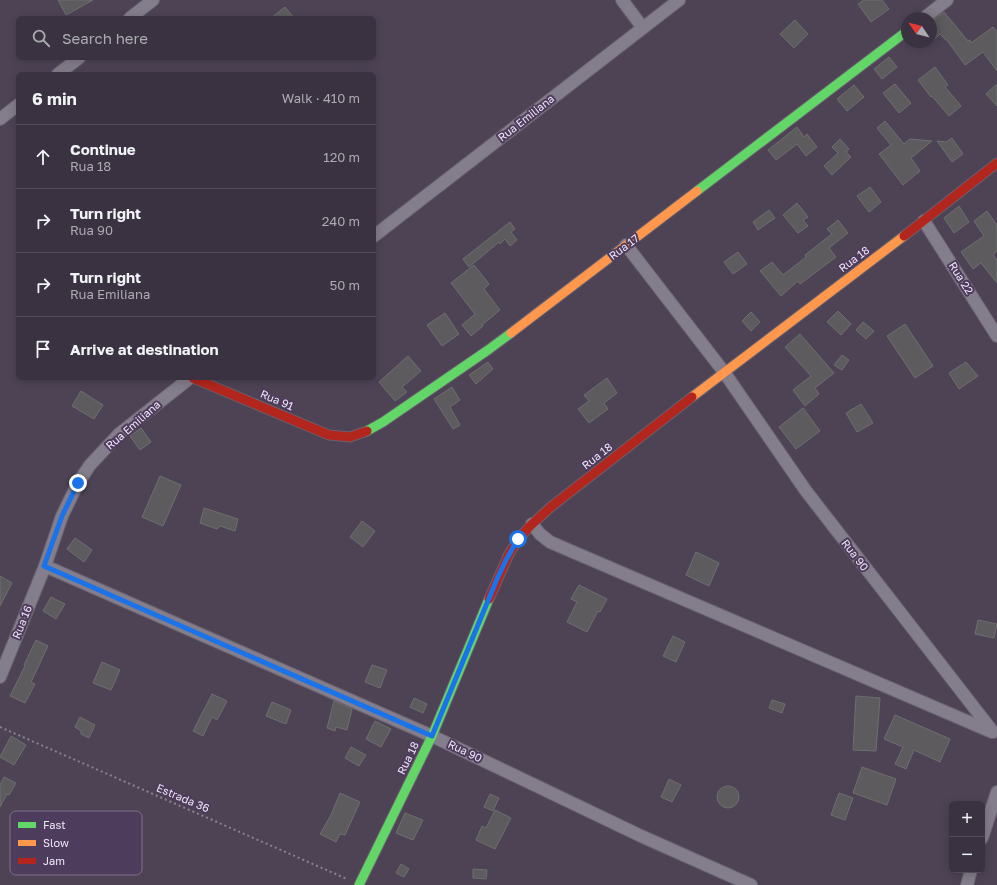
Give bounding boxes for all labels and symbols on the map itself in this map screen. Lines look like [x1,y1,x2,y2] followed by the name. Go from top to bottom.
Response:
[901,12,937,48] north arrow
[495,92,556,144] street label: Rua Emiliana
[606,231,641,262] street label: Rua 17
[836,243,872,274] street label: Rua 18
[946,259,976,296] street label: Rua 22
[259,387,296,412] street label: Rua 91
[103,397,163,452] street label: Rua Emiliana
[579,440,615,471] street label: Rua 18
[69,474,87,492] route end
[509,530,527,548] route start
[839,536,872,573] street label: Rua 90
[9,603,34,640] street label: Rua 16
[446,737,485,764] street label: Rua 90
[394,739,421,776] street label: Rua 18
[155,781,212,815] street label: Estrada 36
[10,811,142,875] legend
[43,818,66,831] text: Fast
[43,836,69,849] text: Slow
[43,854,65,867] text: Jam

